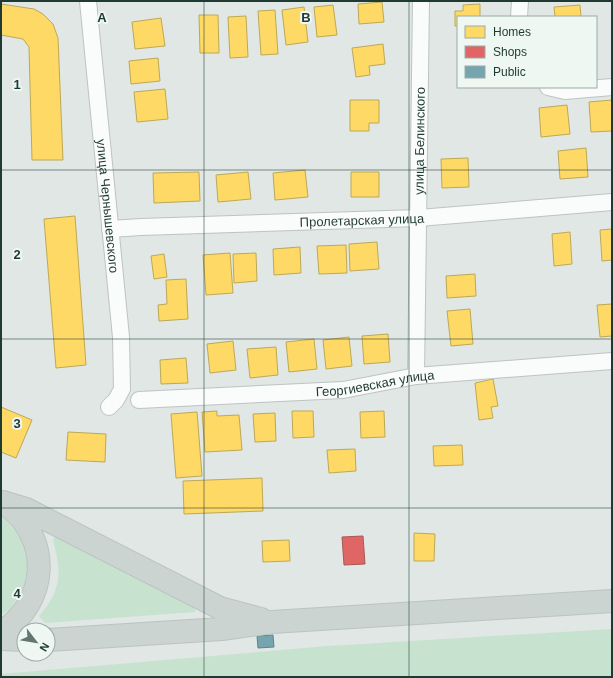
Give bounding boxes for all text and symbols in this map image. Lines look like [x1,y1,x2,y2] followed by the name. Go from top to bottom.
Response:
[97,10,107,25] text: A
[301,10,311,25] text: B
[457,16,597,88] legend
[493,25,531,39] text: Homes
[493,45,527,59] text: Shops
[493,65,526,79] text: Public
[13,77,21,92] text: 1
[411,87,428,195] street label: улица Белинского
[94,138,122,274] street label: улица Чернышевского
[299,211,425,230] street label: Пролетарская улица
[13,247,21,262] text: 2
[315,368,436,399] street label: Георгиевская улица
[13,416,21,431] text: 3
[13,586,21,601] text: 4
[16,622,56,662] north arrow
[37,641,52,654] text: N

